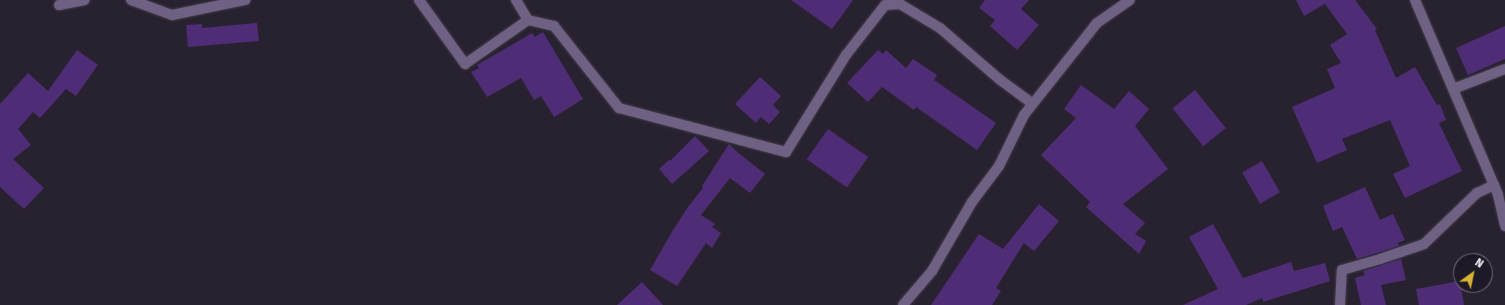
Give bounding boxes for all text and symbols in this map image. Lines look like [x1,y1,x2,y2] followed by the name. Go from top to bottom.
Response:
[1453,253,1493,293] north arrow
[1473,256,1486,271] text: N

